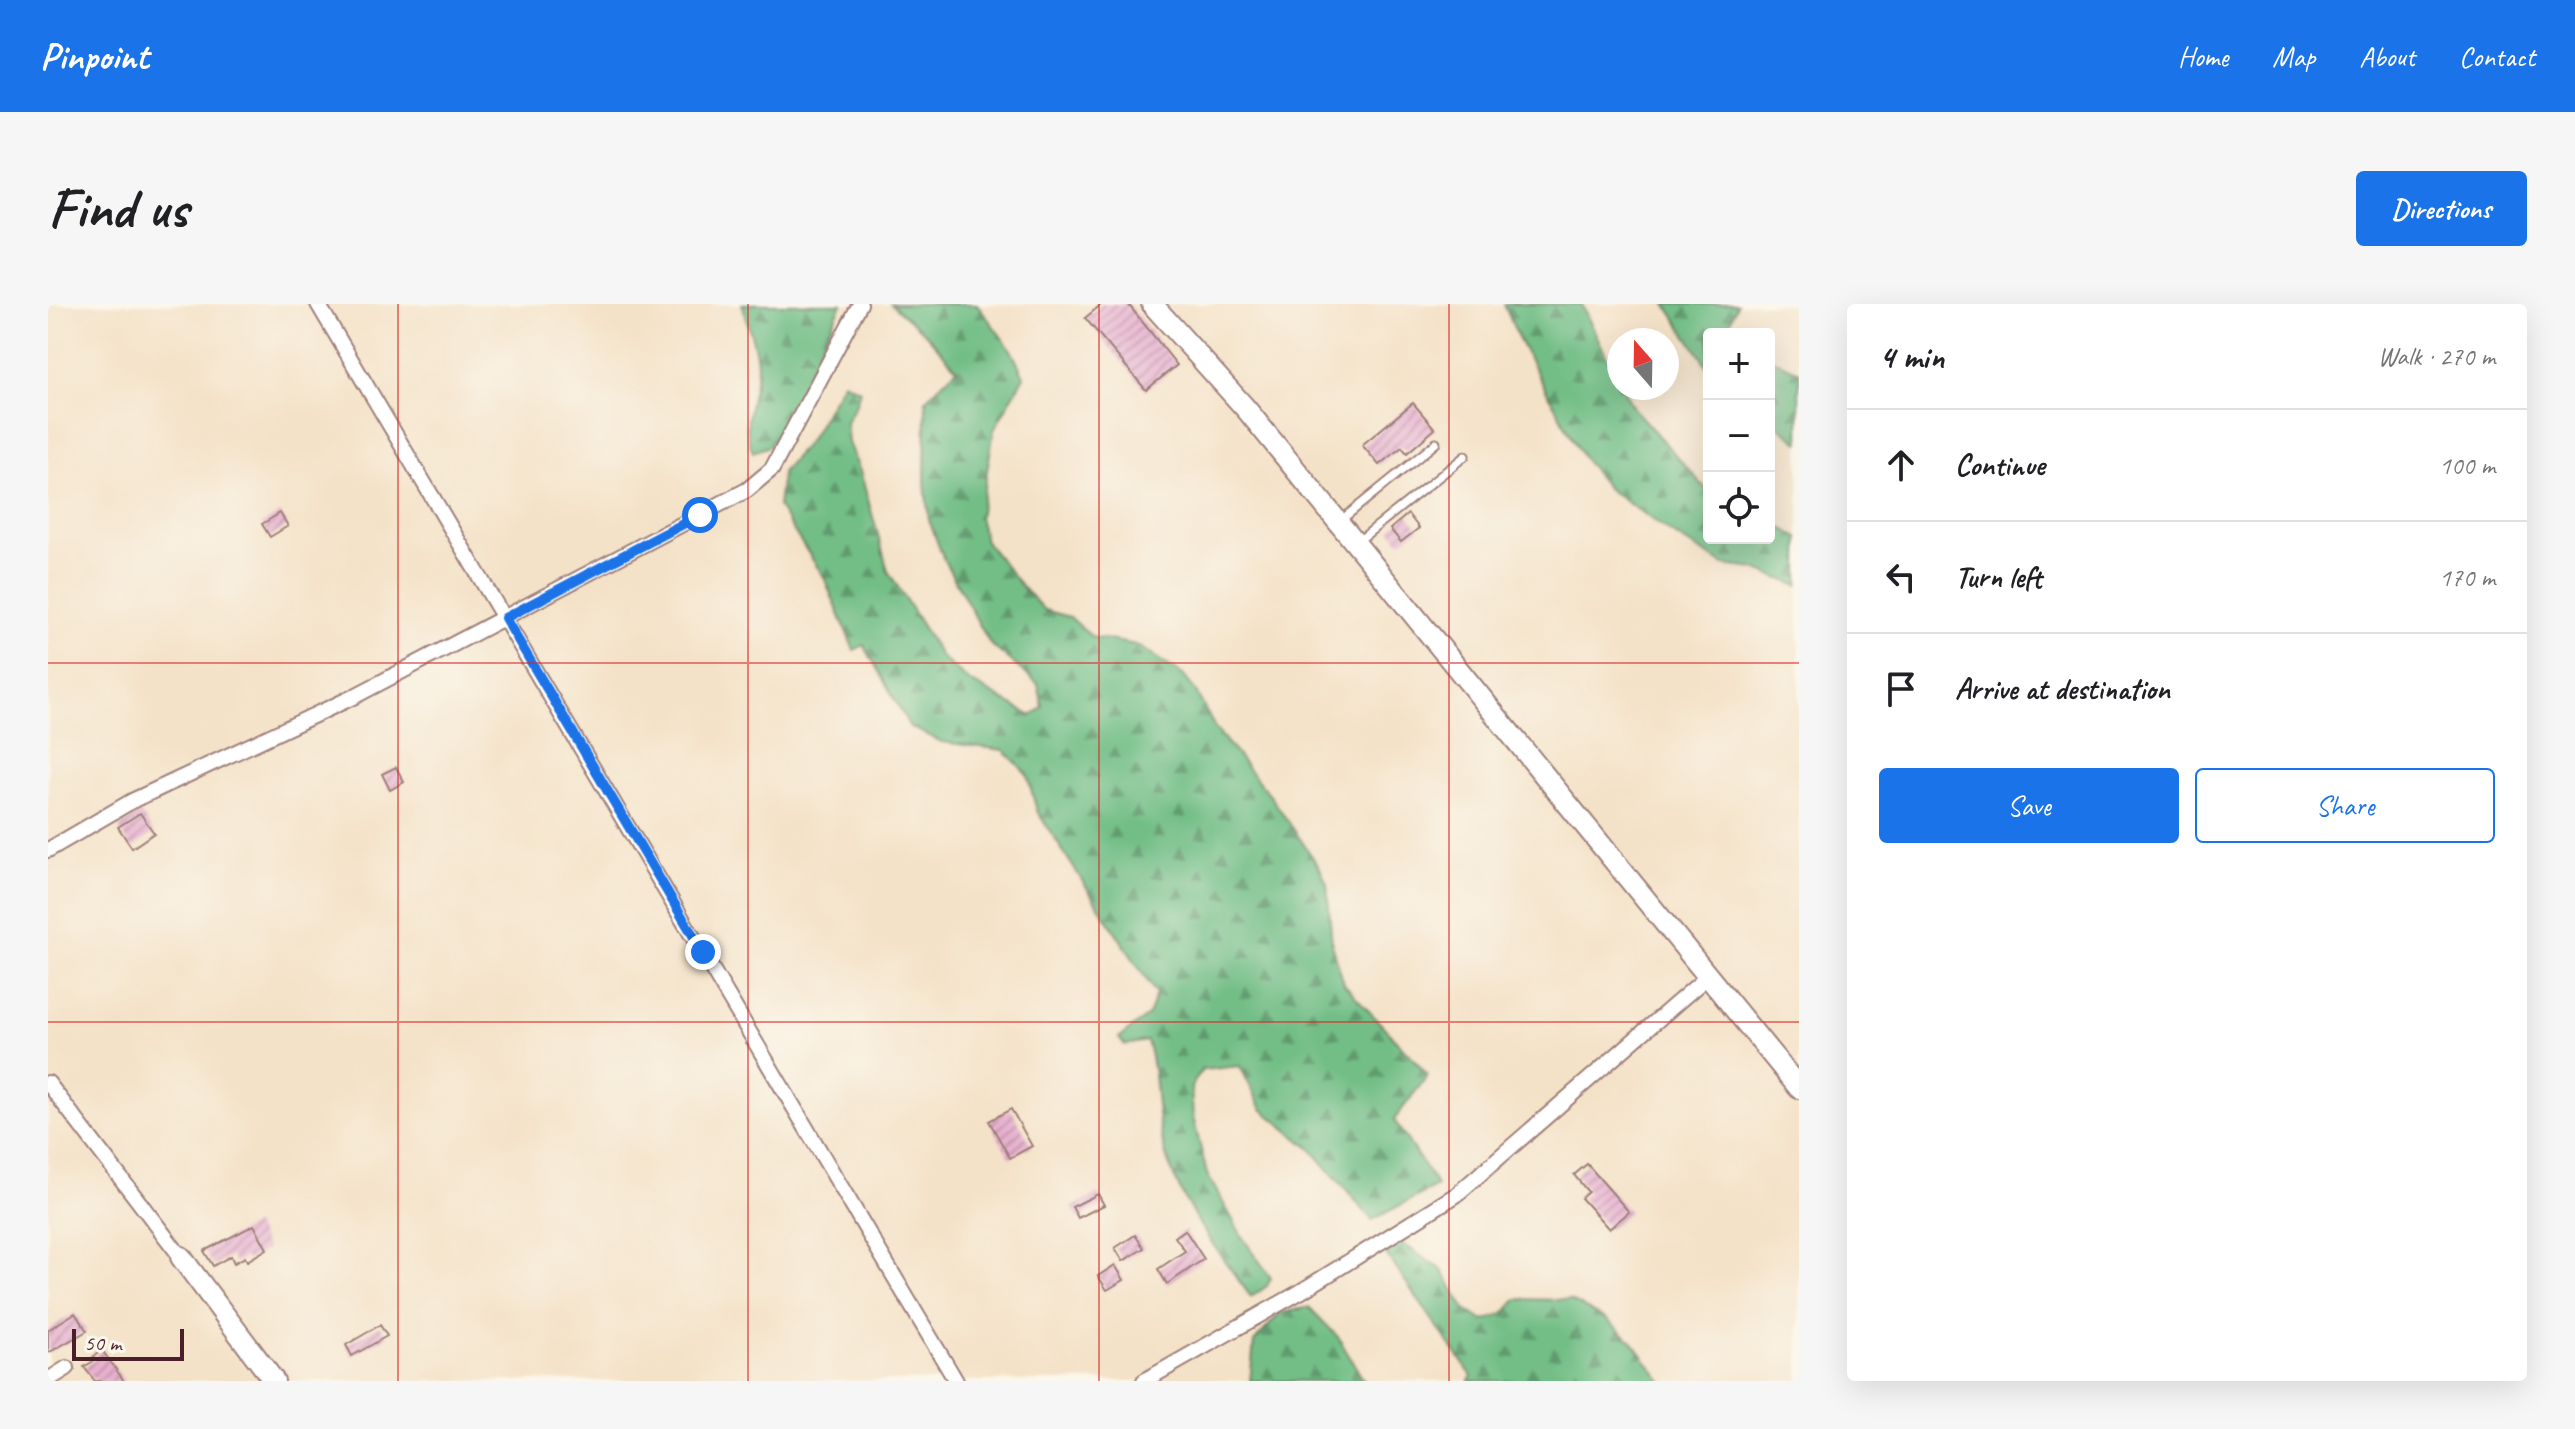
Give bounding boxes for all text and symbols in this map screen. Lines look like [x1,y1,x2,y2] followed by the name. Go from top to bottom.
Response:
[40,33,149,80] text: Pinpoint
[2178,39,2228,74] text: Home
[2272,39,2315,74] text: Map
[2359,39,2415,74] text: About
[2459,39,2535,74] text: Contact
[2356,171,2527,246] button: Directions
[48,173,188,244] text: Find us
[1607,328,1679,400] north arrow
[1703,328,1775,544] map controls
[1703,328,1775,400] button: +
[1879,335,1944,378] text: 4 min
[2378,340,2495,373] text: Walk · 270 m
[1703,400,1775,472] button: −
[1879,443,1923,487] icon: ahead
[1955,446,2045,484] text: Continue
[2439,449,2495,482] text: 100 m
[1703,472,1775,544] button: locate
[682,497,718,533] route start
[1879,555,1923,599] icon: left
[1955,558,2042,596] text: Turn left
[2439,561,2495,594] text: 170 m
[1879,667,1923,711] icon: arrive
[1955,670,2170,708] text: Arrive at destination
[1879,768,2179,843] button: Save
[2195,768,2495,843] button: Share
[685,934,721,970] route end
[72,1325,184,1361] scale bar
[84,1329,121,1357] text: 50 m

